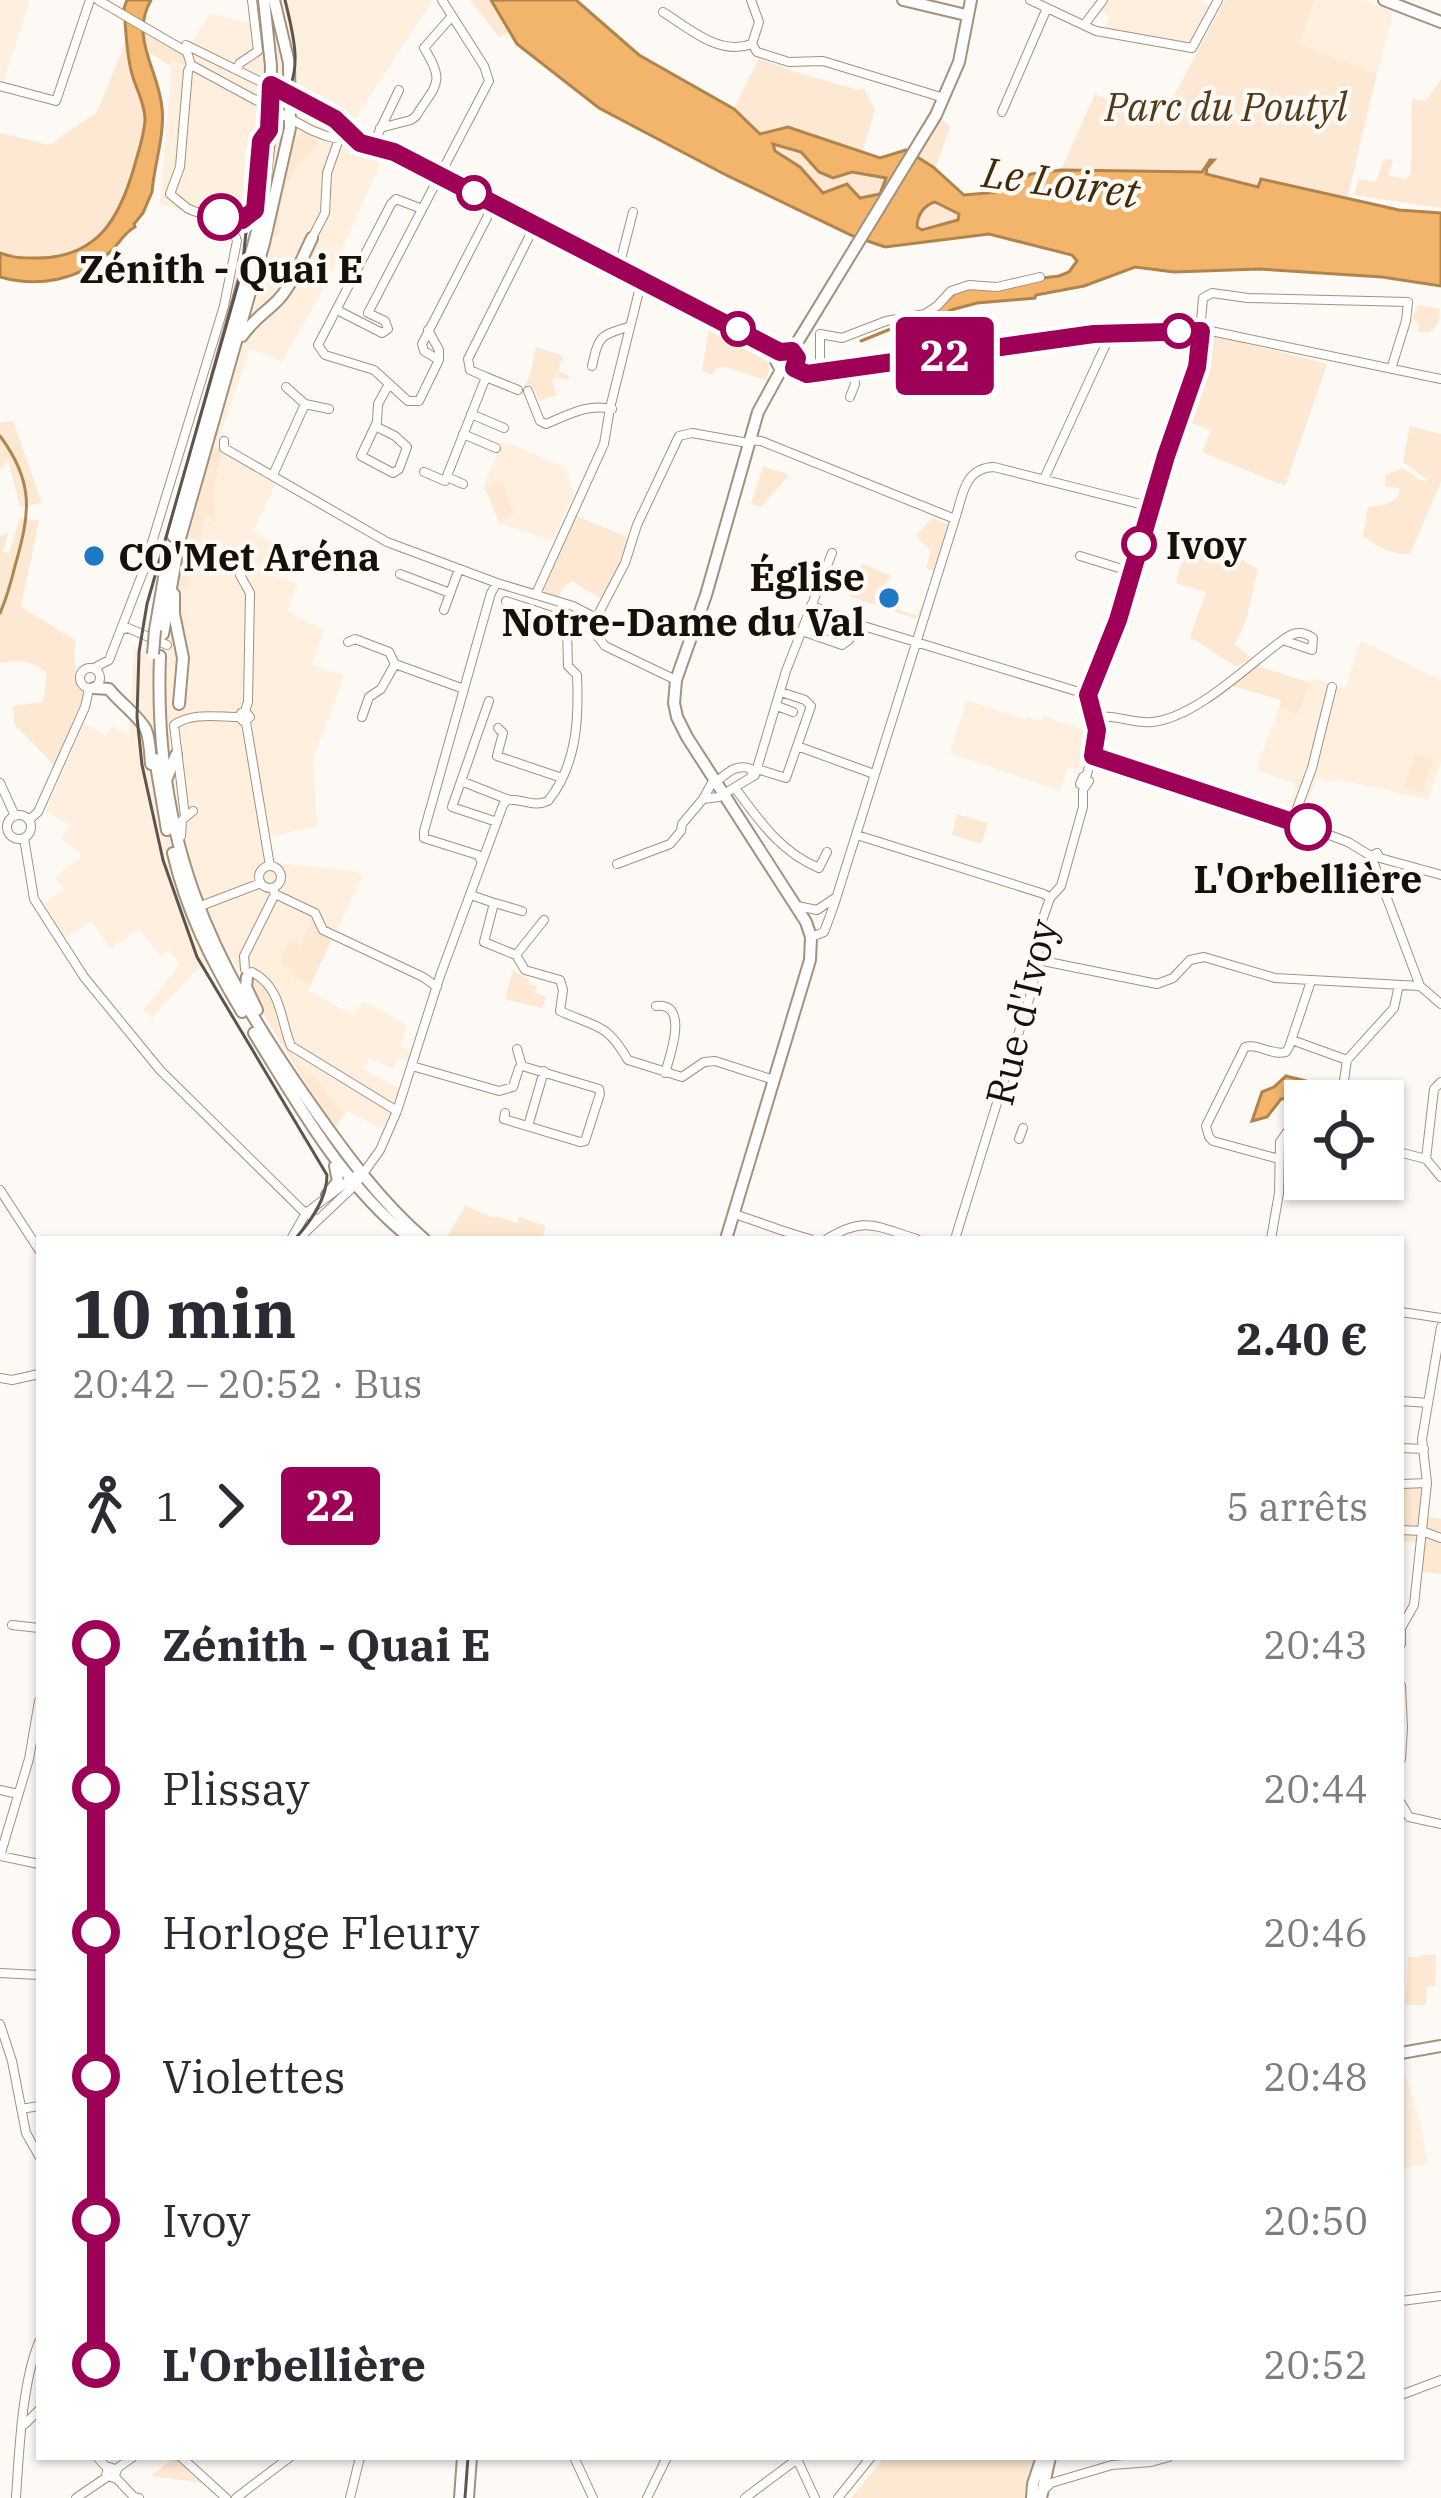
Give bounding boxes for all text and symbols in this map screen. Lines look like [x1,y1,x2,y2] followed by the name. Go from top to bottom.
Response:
[1104,81,1348,132] park label: Parc du Poutyl
[978,144,1144,220] water label: Le Loiret
[458,177,490,209] unlabelled marker
[199,195,243,239] marker: Zénith - Quai E
[79,243,363,294] place label: Zénith - Quai E
[722,313,754,345] unlabelled marker
[1163,315,1195,347] unlabelled marker
[891,317,999,395] line badge: 22
[920,328,970,383] text: 22
[1166,519,1247,570] place label: Ivoy
[1123,528,1155,560] marker: Ivoy
[118,531,380,582] place label: CO'Met Aréna
[81,543,107,569] marker: CO'Met Aréna
[502,551,865,647] place label: Église Notre-Dame du Val
[876,585,902,611] marker: Église Notre-Dame du Val
[1286,805,1330,849] marker: L'Orbellière
[1194,853,1422,904] place label: L'Orbellière
[973,914,1069,1110] street label: Rue d'Ivoy
[1284,1080,1404,1200] map controls
[1284,1080,1404,1200] button: locate
[72,1270,296,1356] text: 10 min
[1236,1309,1368,1367] text: 2.40 €
[72,1358,422,1409] text: 20:42 – 20:52 · Bus
[72,1473,138,1539] icon: walk
[197,1473,263,1539] icon: forward
[305,1478,356,1533] text: 22
[156,1481,179,1532] text: 1
[1226,1481,1368,1532] text: 5 arrêts
[162,1615,491,1673] text: Zénith - Quai E
[1263,1619,1368,1670] text: 20:43
[162,1759,310,1817] text: Plissay
[1263,1763,1368,1814] text: 20:44
[162,1903,479,1961] text: Horloge Fleury
[1263,1907,1368,1958] text: 20:46
[162,2047,346,2105] text: Violettes
[1263,2051,1368,2102] text: 20:48
[162,2191,250,2249] text: Ivoy
[1263,2195,1368,2246] text: 20:50
[162,2335,426,2393] text: L'Orbellière
[1263,2339,1368,2390] text: 20:52

